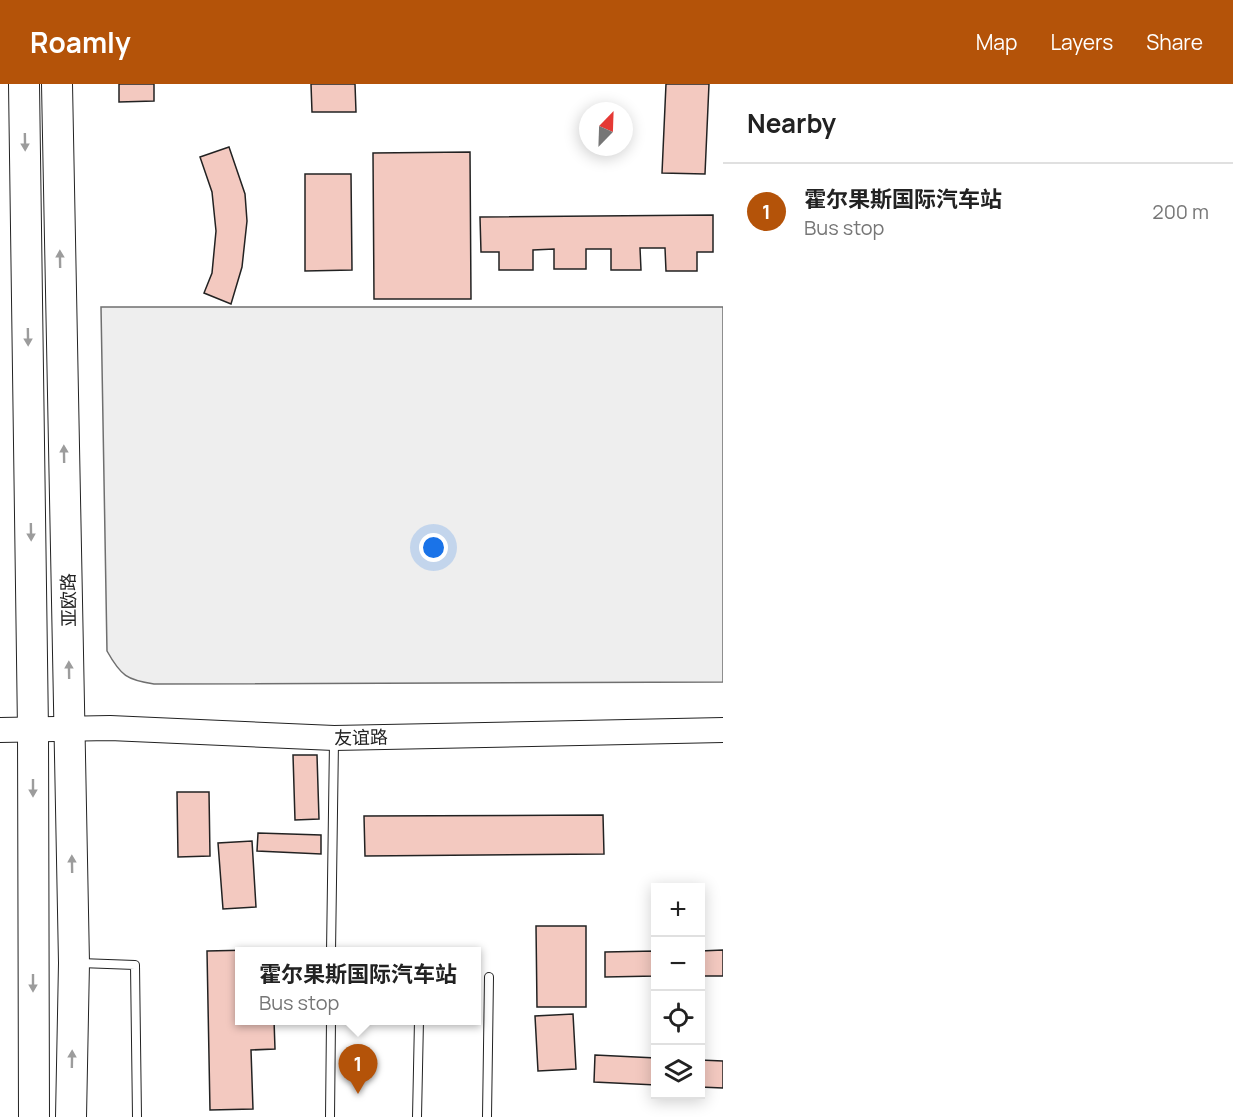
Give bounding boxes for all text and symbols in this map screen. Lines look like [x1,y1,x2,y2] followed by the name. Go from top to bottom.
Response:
[30,23,131,61] text: Roamly
[976,28,1017,56] text: Map
[1050,28,1113,56] text: Layers
[1146,28,1203,56] text: Share
[579,102,633,156] north arrow
[747,105,836,141] text: Nearby
[20,133,30,152] one-way arrow
[804,184,1002,214] text: 霍尔果斯国际汽车站
[762,198,771,225] text: 1
[1152,198,1209,225] text: 200 m
[804,214,884,241] text: Bus stop
[55,250,65,269] one-way arrow
[23,328,33,347] one-way arrow
[60,445,69,464] one-way arrow
[26,523,35,542] one-way arrow
[419,533,448,562] your location
[56,573,80,627] street label: 亚欧路
[64,661,74,680] one-way arrow
[334,725,388,749] street label: 友谊路
[28,779,38,798] one-way arrow
[67,854,77,873] one-way arrow
[651,883,705,1099] map controls
[651,883,705,937] button: +
[651,937,705,991] button: −
[235,947,481,1025] popup
[259,959,457,989] text: 霍尔果斯国际汽车站
[28,974,38,993] one-way arrow
[259,989,339,1016] text: Bus stop
[651,991,705,1045] button: locate
[338,1044,378,1094] pin: 1
[651,1045,705,1099] button: layers
[67,1049,77,1068] one-way arrow

